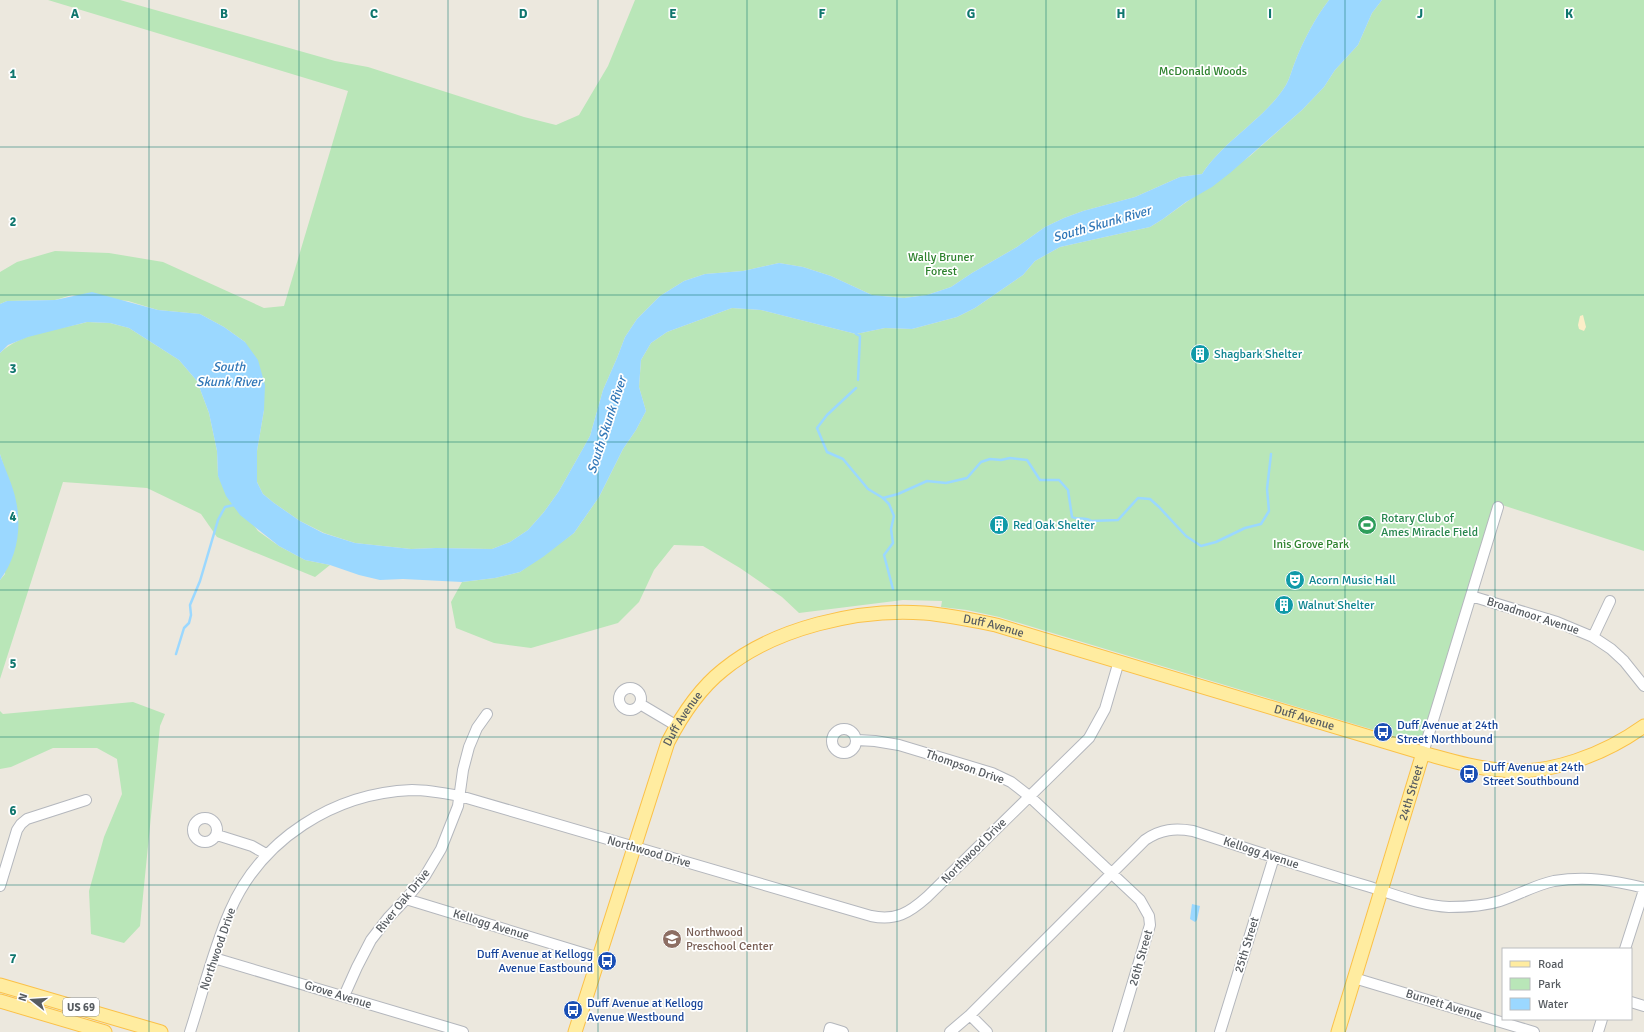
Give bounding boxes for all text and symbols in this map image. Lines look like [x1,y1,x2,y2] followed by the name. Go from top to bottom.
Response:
[71,6,80,22] text: A
[220,6,228,22] text: B
[370,6,378,22] text: C
[519,6,528,22] text: D
[669,6,677,22] text: E
[819,6,826,22] text: F
[967,6,975,22] text: G
[1117,6,1125,22] text: H
[1268,6,1272,22] text: I
[1417,6,1423,22] text: J
[1565,6,1573,22] text: K
[1159,64,1247,79] park label: McDonald Woods
[9,66,17,82] text: 1
[1051,202,1155,246] water label: South Skunk River
[9,214,17,230] text: 2
[908,250,975,279] park label: Wally Bruner Forest
[1189,343,1211,365] building icon: Shagbark Shelter
[1214,347,1303,362] place label: Shagbark Shelter
[196,359,264,390] water label: South Skunk River
[9,361,17,377] text: 3
[584,372,631,475] water label: South Skunk River
[9,509,17,525] text: 4
[1381,511,1478,540] place label: Rotary Club of Ames Miracle Field
[988,514,1010,536] building icon: Red Oak Shelter
[1356,514,1378,536] sports icon: Rotary Club of Ames Miracle Field
[1013,518,1095,533] place label: Red Oak Shelter
[1273,537,1349,552] park label: Inis Grove Park
[1284,569,1306,591] theatre icon: Acorn Music Hall
[1309,573,1396,588] place label: Acorn Music Hall
[1273,594,1295,616] building icon: Walnut Shelter
[1485,594,1581,638] street label: Broadmoor Avenue
[1298,598,1375,613] place label: Walnut Shelter
[962,611,1026,641] street label: Duff Avenue
[9,656,17,672] text: 5
[660,688,706,749] street label: Duff Avenue
[1272,701,1336,734] street label: Duff Avenue
[1397,718,1498,747] place label: Duff Avenue at 24th Street Northbound
[1372,721,1394,743] bus stop icon: Duff Avenue at 24th Street Northbound
[924,747,1006,787] street label: Thompson Drive
[1483,760,1584,789] place label: Duff Avenue at 24th Street Southbound
[1395,763,1426,823] street label: 24th Street
[1458,763,1480,785] bus stop icon: Duff Avenue at 24th Street Southbound
[9,803,17,819] text: 6
[938,815,1010,887] street label: Northwood Drive
[605,833,693,871] street label: Northwood Drive
[1221,834,1301,872] street label: Kellogg Avenue
[373,866,433,936] street label: River Oak Drive
[197,906,239,992] street label: Northwood Drive
[451,906,531,944] street label: Kellogg Avenue
[1231,915,1263,975] street label: 25th Street
[686,925,774,954] place label: Northwood Preschool Center
[661,928,683,950] school or university icon: Northwood Preschool Center
[1126,928,1156,988] street label: 26th Street
[477,947,593,976] place label: Duff Avenue at Kellogg Avenue Eastbound
[1502,948,1632,1020] legend
[596,950,618,972] bus stop icon: Duff Avenue at Kellogg Avenue Eastbound
[9,951,17,967] text: 7
[1538,957,1564,972] text: Road
[1538,977,1561,992] text: Park
[303,978,373,1012] street label: Grove Avenue
[12,980,52,1020] north arrow
[1404,986,1484,1024] street label: Burnett Avenue
[16,992,30,1003] text: N
[587,996,703,1025] place label: Duff Avenue at Kellogg Avenue Westbound
[1538,997,1569,1012] text: Water
[63,998,99,1016] road number: US 69
[562,999,584,1021] bus stop icon: Duff Avenue at Kellogg Avenue Westbound

